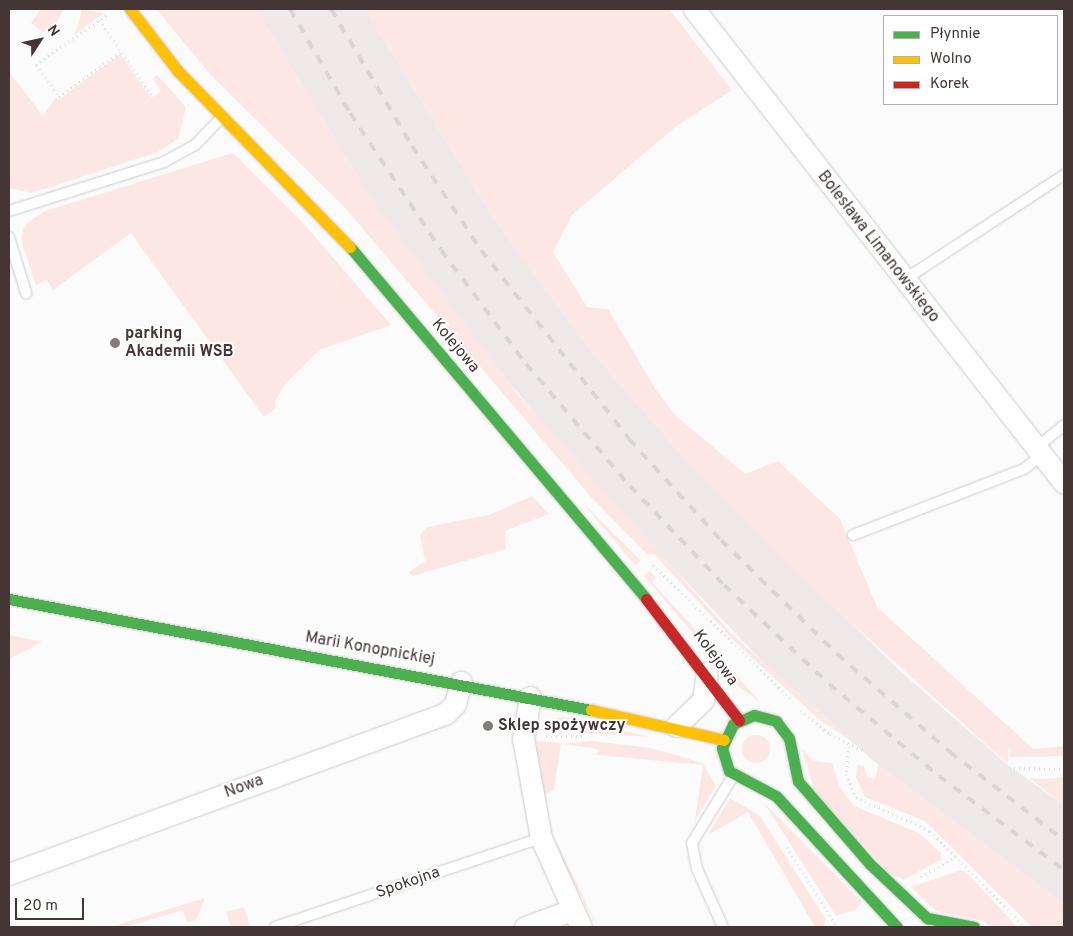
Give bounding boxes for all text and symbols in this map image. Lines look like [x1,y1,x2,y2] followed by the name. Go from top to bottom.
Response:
[15,15,65,65] north arrow
[883,15,1058,105] legend
[43,22,63,40] text: N
[930,25,980,44] text: Płynnie
[930,50,972,69] text: Wolno
[930,75,969,94] text: Korek
[813,167,943,327] street label: Bolesława Limanowskiego
[427,315,483,377] street label: Kolejowa
[125,324,234,362] place label: parking Akademii WSB
[109,337,121,349] marker: parking Akademii WSB
[688,626,742,690] street label: Kolejowa
[304,628,436,670] street label: Marii Konopnickiej
[498,716,626,736] place label: Sklep spożywczy
[482,720,494,732] marker: Sklep spożywczy
[222,771,266,803] street label: Nowa
[374,863,442,903] street label: Spokojna
[18,888,86,920] scale bar
[23,897,58,916] text: 20 m

